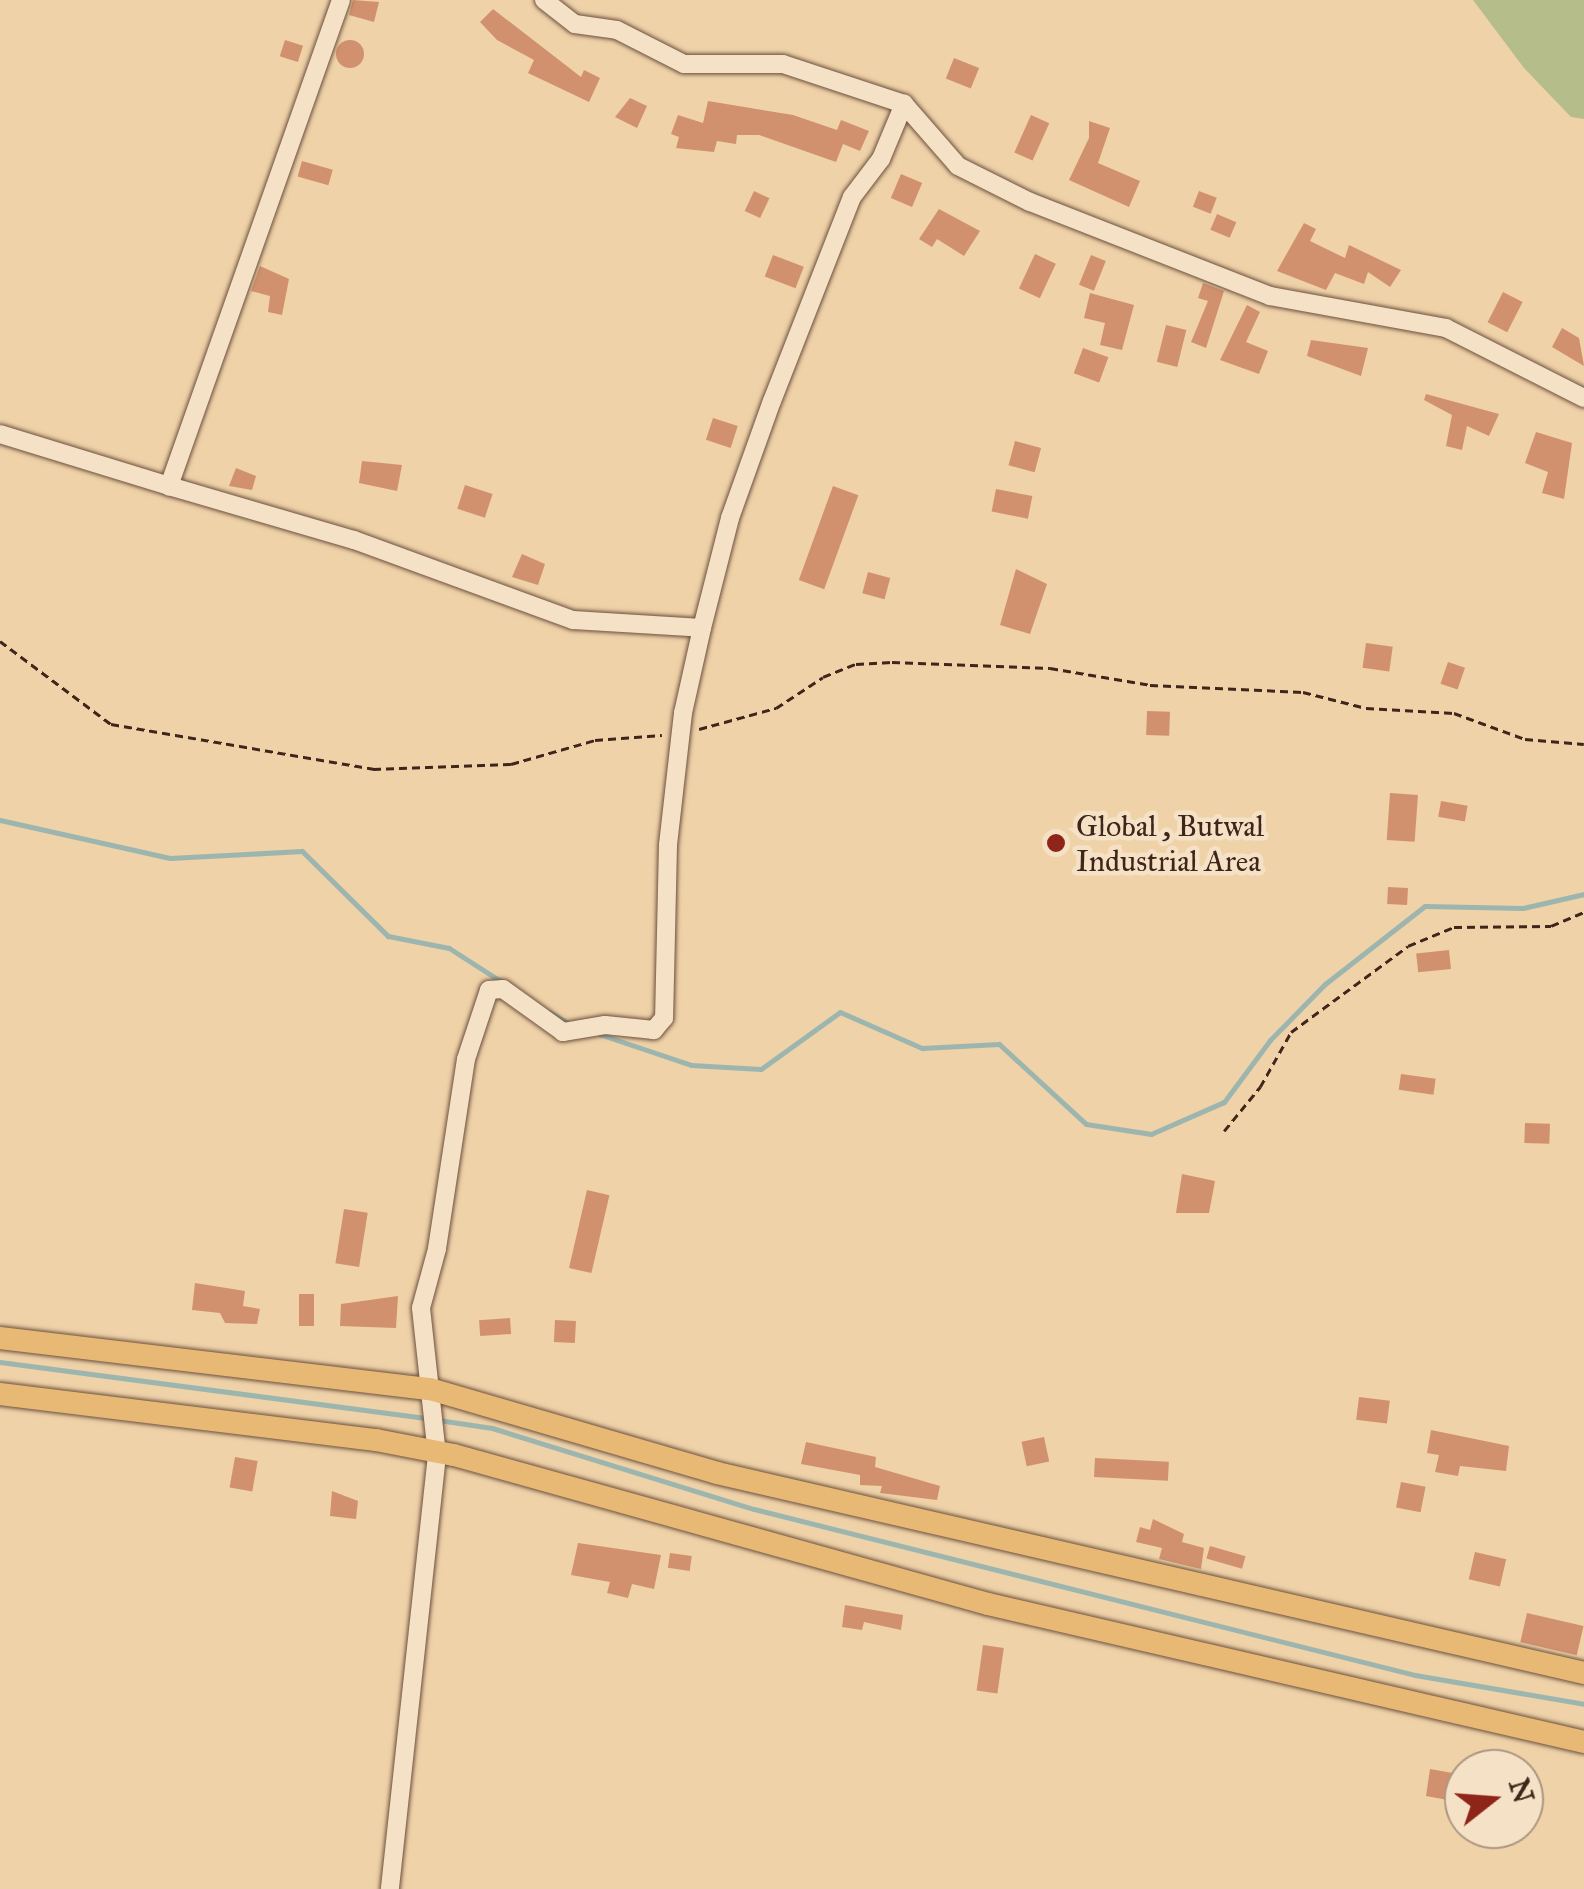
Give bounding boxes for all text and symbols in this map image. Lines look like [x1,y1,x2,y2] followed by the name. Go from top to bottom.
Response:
[1076,808,1264,878] place label: Global , Butwal Industrial Area
[1045,832,1067,854] marker: Global , Butwal Industrial Area
[1444,1749,1544,1849] north arrow
[1501,1774,1541,1807] text: N

